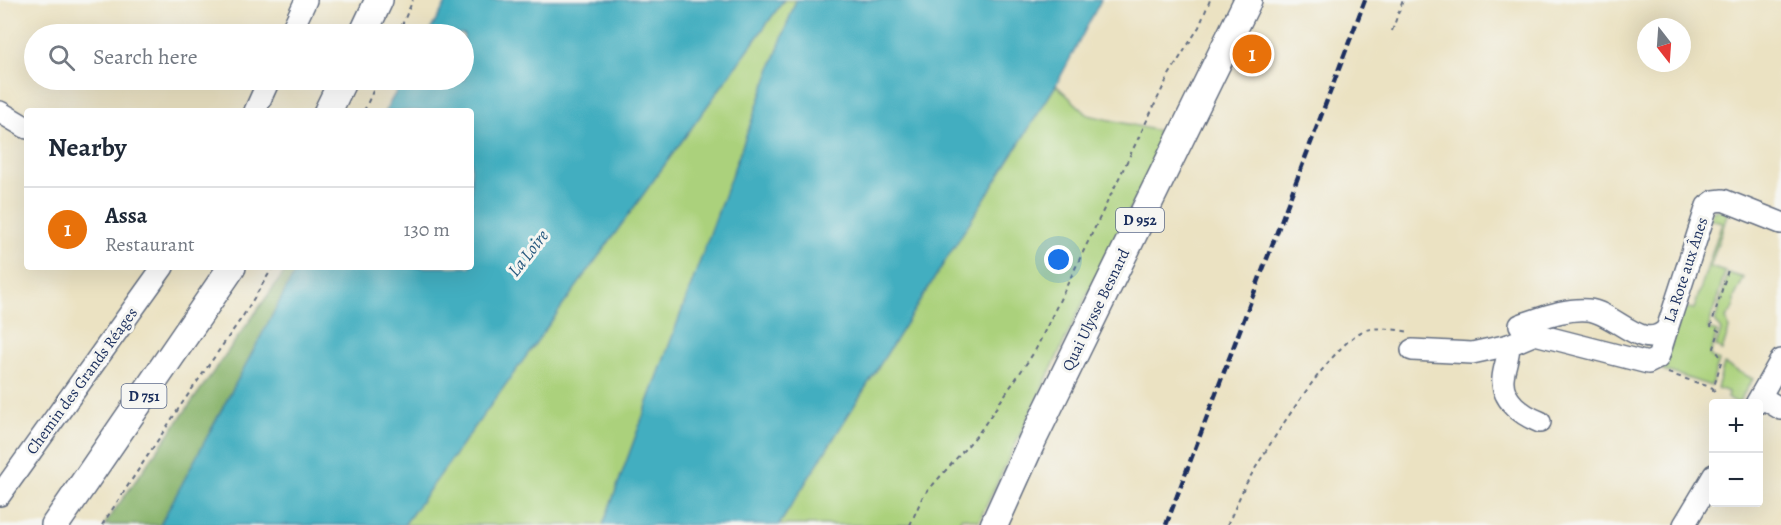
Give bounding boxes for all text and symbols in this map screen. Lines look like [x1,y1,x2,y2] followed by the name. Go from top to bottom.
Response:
[1637,18,1691,72] north arrow
[24,24,474,90] search box
[1232,32,1272,76] pin: 1
[45,41,78,74] icon: search
[93,42,198,72] text: Search here
[48,130,127,165] text: Nearby
[105,201,147,231] text: Assa
[1116,208,1164,232] road number: D 952
[1659,214,1713,326] street label: La Rote aux Ânes
[64,216,71,243] text: 1
[404,216,450,243] text: 130 m
[502,224,554,281] water label: La Loire
[105,231,195,258] text: Restaurant
[1044,245,1073,274] your location
[1057,245,1135,375] street label: Quai Ulysse Besnard
[21,303,143,459] street label: Chemin des Grands Réages
[122,384,166,408] road number: D 751
[1709,399,1763,507] map controls
[1709,399,1763,453] button: +
[1709,453,1763,507] button: −

